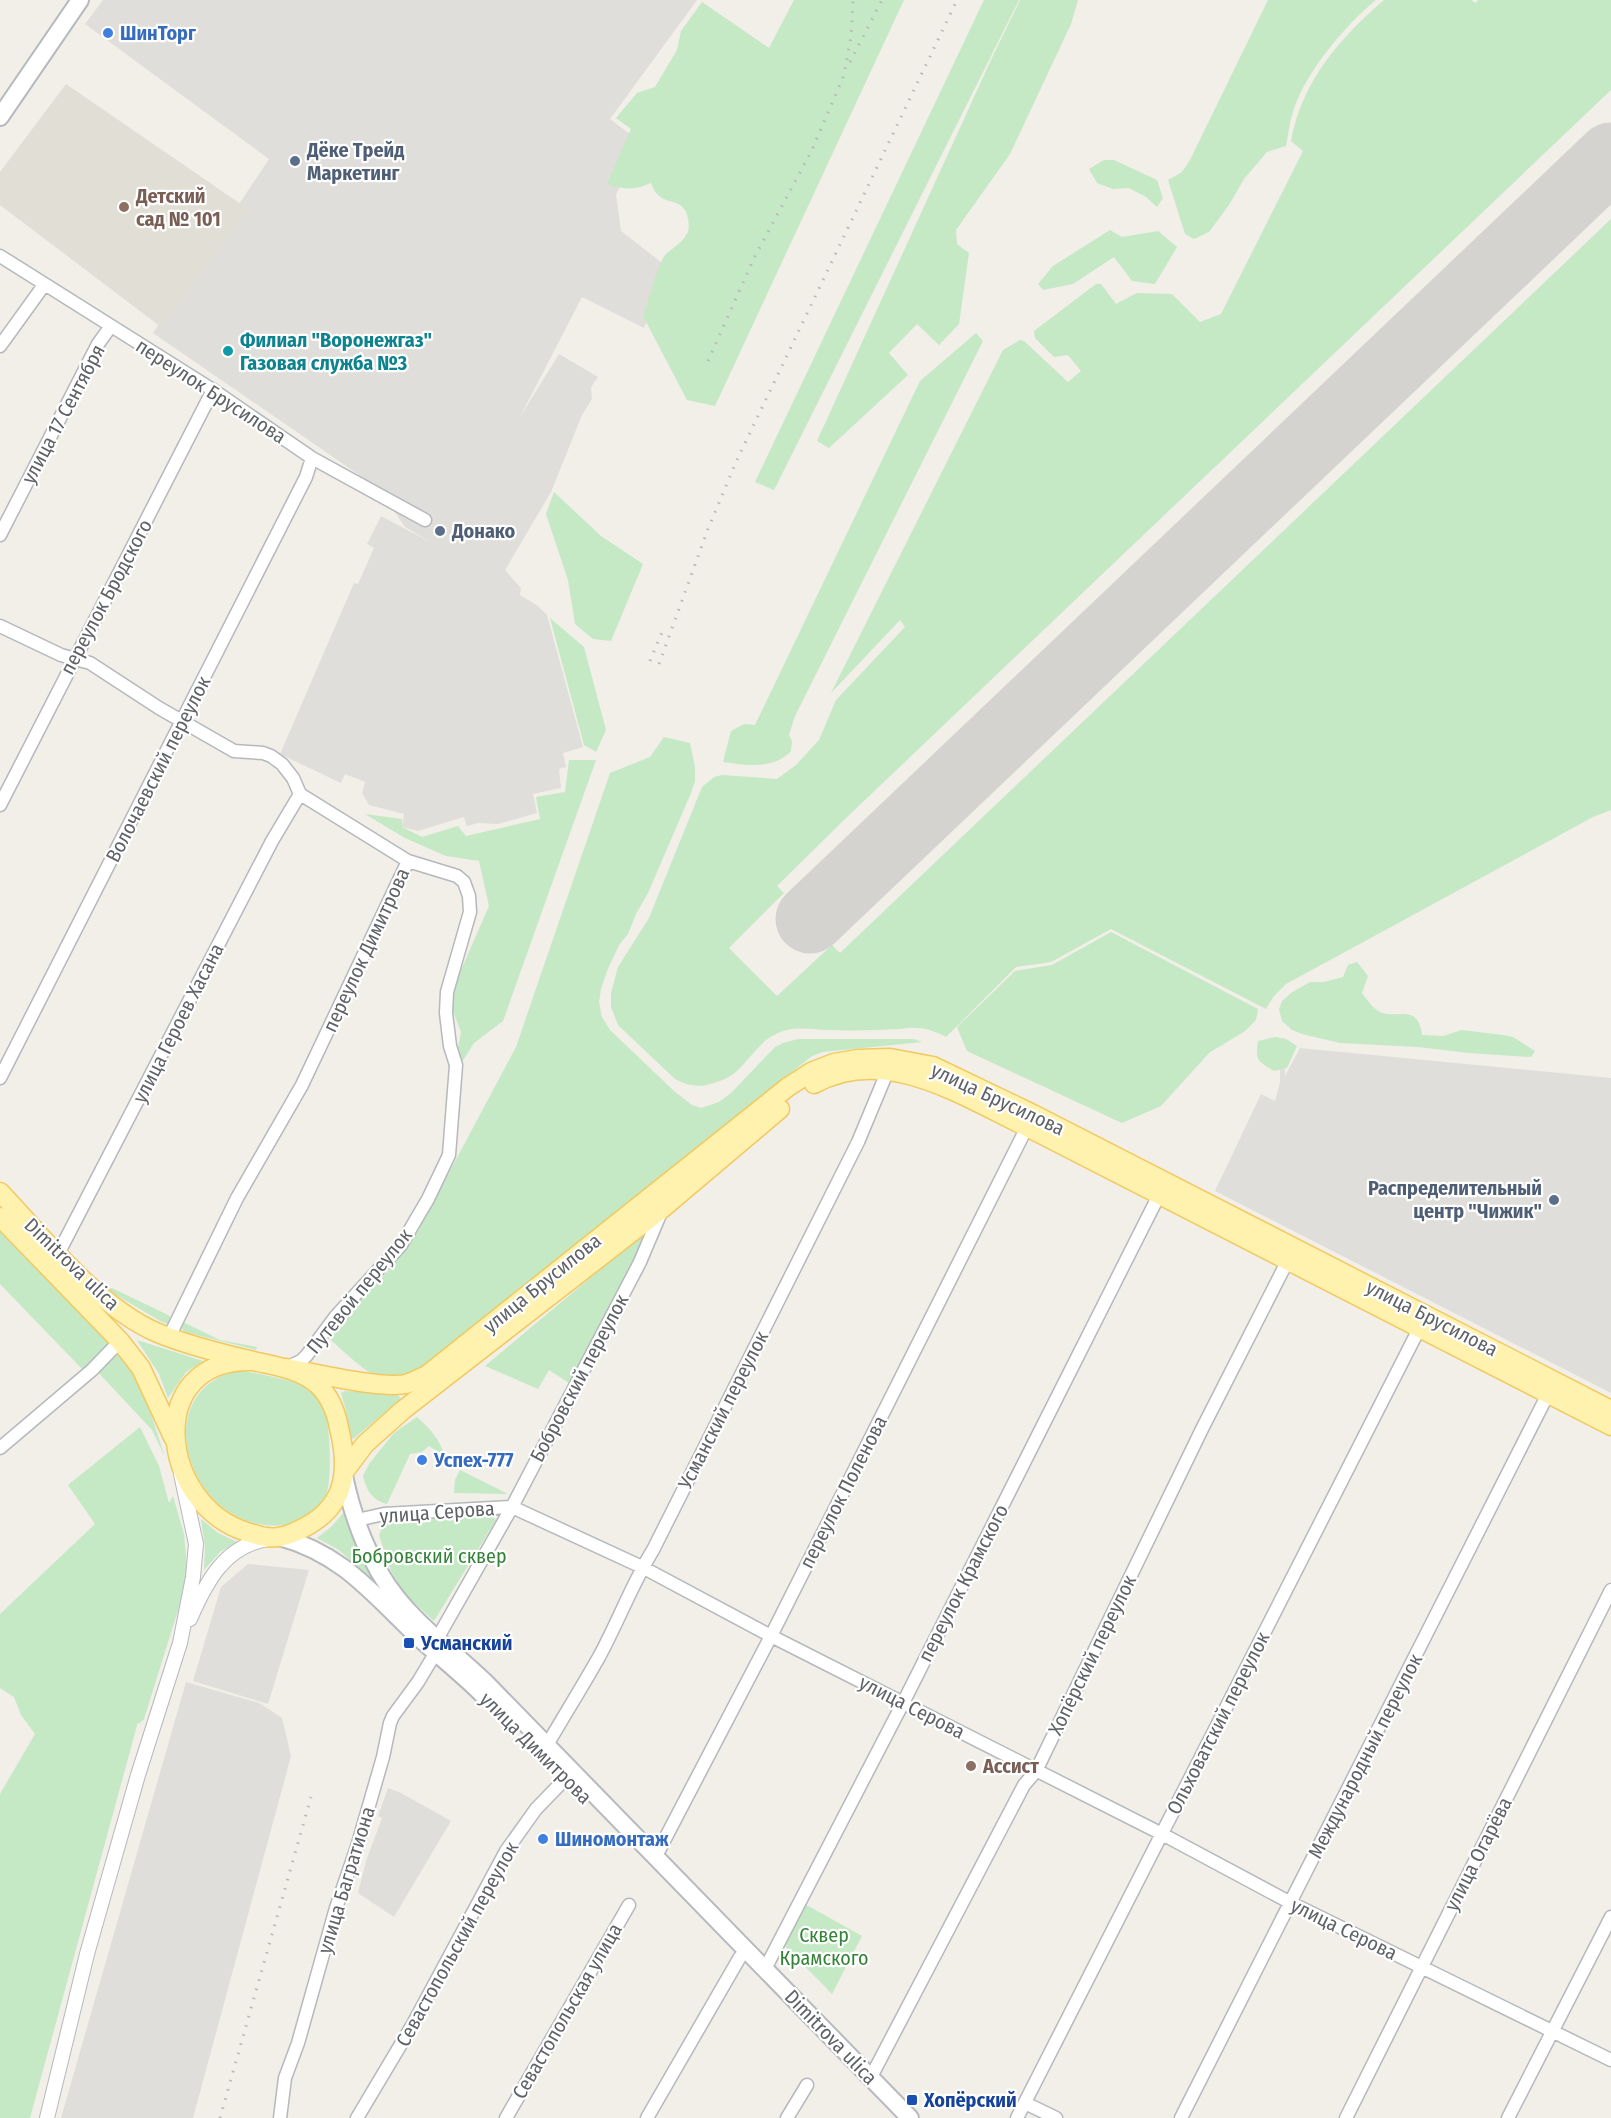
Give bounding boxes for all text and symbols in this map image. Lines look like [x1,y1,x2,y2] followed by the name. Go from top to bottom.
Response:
[120,21,196,45] place label: ШинТорг
[101,26,115,40] marker: ШинТорг
[306,138,404,185] place label: Дёке Трейд Маркетинг
[288,154,302,168] marker: Дёке Трейд Маркетинг
[135,184,221,231] place label: Детский сад № 101
[117,200,131,214] marker: Детский сад № 101
[240,328,432,375] place label: Филиал "Воронежгаз" Газовая служба №3
[131,334,291,448] street label: переулок Брусилова
[16,340,110,488] street label: улица 17 Сентября
[221,344,235,358] marker: Филиал "Воронежгаз" Газовая служба №3
[55,515,157,679] street label: переулок Бродского
[451,519,516,543] place label: Донако
[433,524,447,538] marker: Донако
[101,671,216,866] street label: Волочаевский переулок
[317,864,415,1036] street label: переулок Димитрова
[127,939,229,1107] street label: улица Героев Хасана
[927,1058,1069,1140] street label: улица Брусилова
[1368,1176,1542,1223] place label: Распределительный центр "Чижик"
[1547,1193,1561,1207] marker: Распределительный центр "Чижик"
[20,1213,124,1315] street label: Dimitrova ulica
[301,1223,417,1358] street label: Путевой переулок
[478,1228,606,1338] street label: улица Брусилова
[1362,1275,1502,1361] street label: улица Брусилова
[525,1290,634,1466] street label: Бобровский переулок
[672,1326,773,1494] street label: Усманский переулок
[794,1412,892,1572] street label: переулок Поленова
[433,1448,514,1472] place label: Успех-777
[415,1453,429,1467] marker: Успех-777
[379,1496,495,1528] street label: улица Серова
[913,1500,1013,1666] street label: переулок Крамского
[351,1544,507,1568] park label: Бобровский сквер
[1043,1571,1141,1739] street label: Хопёрский переулок
[1162,1627,1275,1818] street label: Ольховатский переулок
[420,1631,512,1655] place label: Усманский
[402,1636,416,1650] marker: Усманский
[1303,1649,1427,1862] street label: Международный переулок
[855,1670,969,1744] street label: улица Серова
[475,1687,597,1809] street label: улица Димитрова
[982,1754,1039,1778] place label: Ассист
[964,1759,978,1773] marker: Ассист
[1439,1793,1517,1915] street label: улица Огарёва
[312,1804,380,1956] street label: улица Багратиона
[555,1827,669,1851] place label: Шиномонтаж
[536,1832,550,1846] marker: Шиномонтаж
[391,1837,524,2051] street label: Севастопольский переулок
[1287,1893,1401,1965] street label: улица Серова
[507,1919,627,2103] street label: Севастопольская улица
[779,1923,869,1970] park label: Сквер Крамского
[780,1985,882,2089] street label: Dimitrova ulica
[923,2088,1017,2112] place label: Хопёрский
[905,2093,919,2107] marker: Хопёрский

